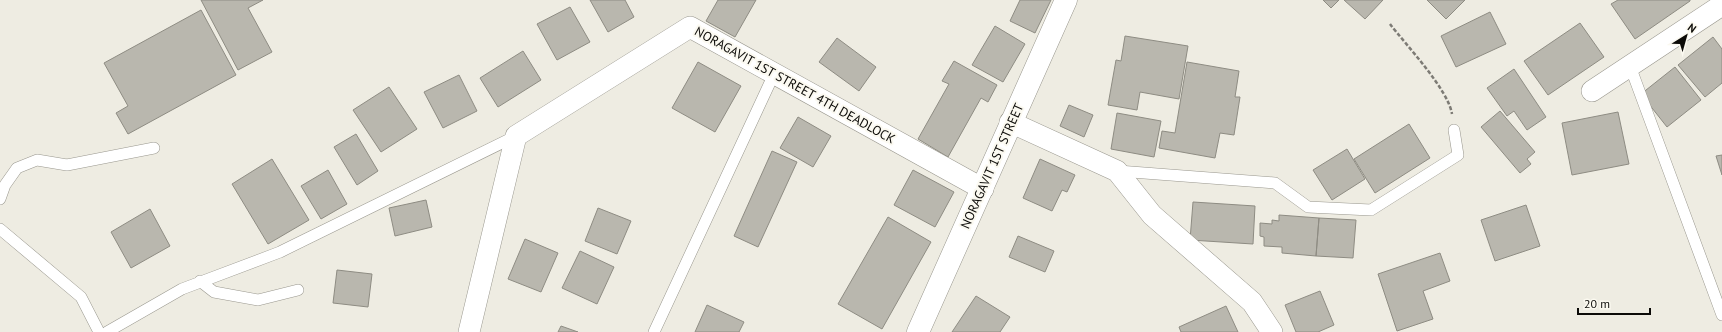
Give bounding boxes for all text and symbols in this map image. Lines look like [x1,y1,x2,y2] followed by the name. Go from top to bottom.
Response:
[1666,16,1706,56] north arrow
[1685,20,1699,36] text: N
[692,23,898,147] street label: NORAGAVIT 1ST STREET 4TH DEADLOCK
[957,101,1027,231] street label: NORAGAVIT 1ST STREET
[1578,290,1650,316] scale bar
[1584,296,1610,311] text: 20 m

